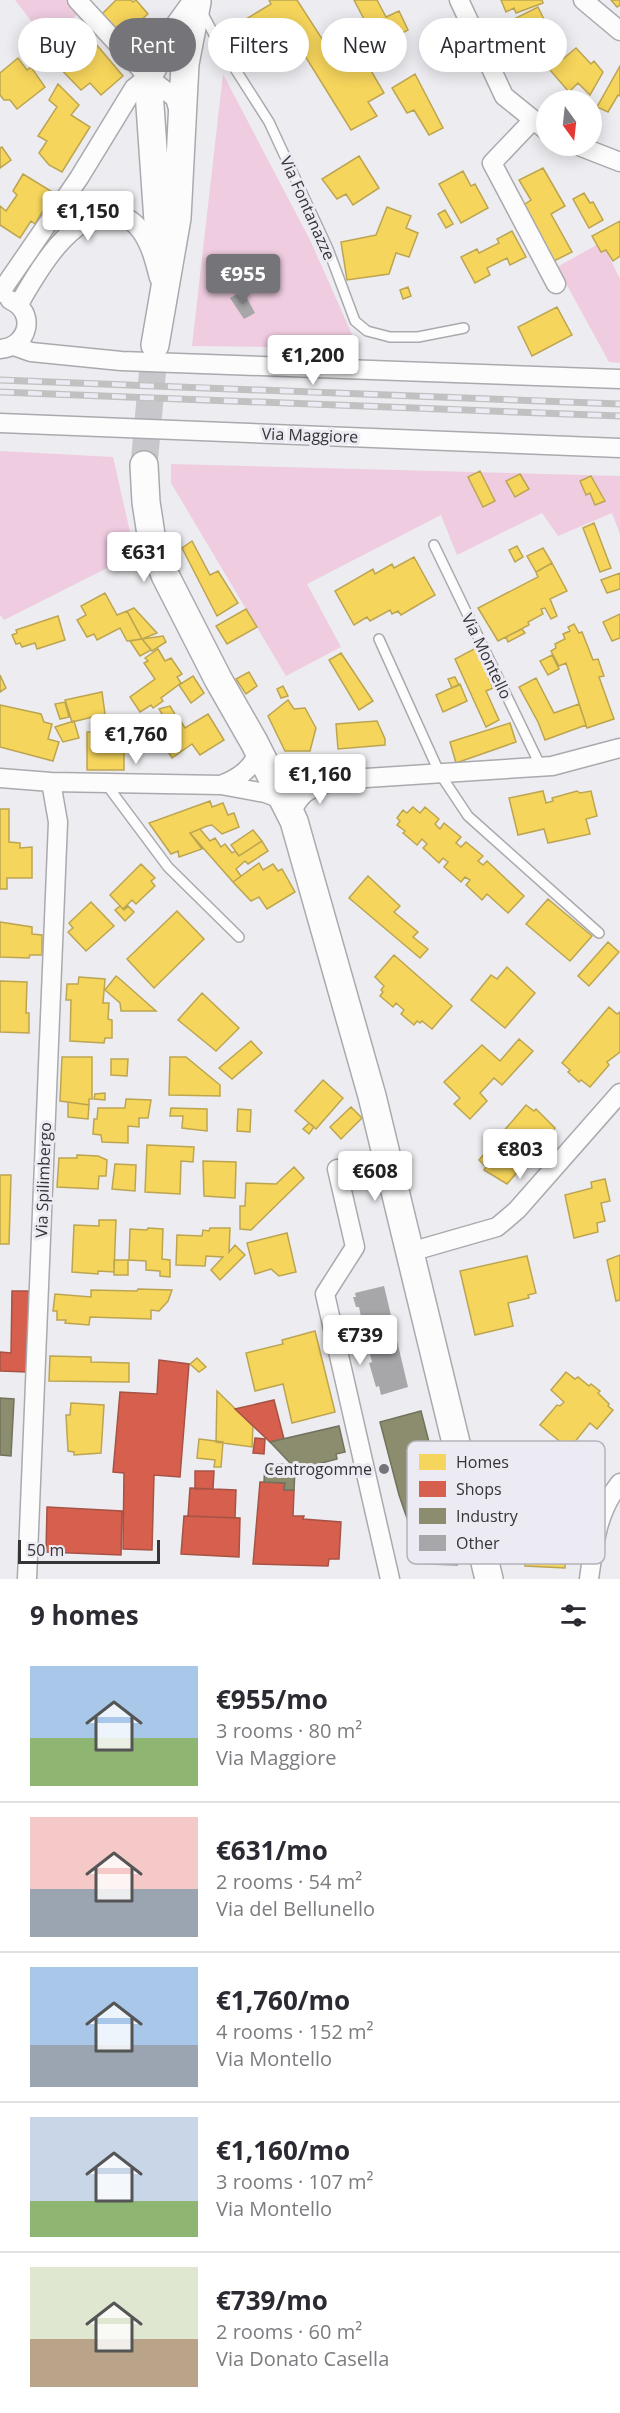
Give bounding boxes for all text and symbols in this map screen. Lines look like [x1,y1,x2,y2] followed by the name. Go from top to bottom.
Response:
[18,18,97,72] chip: Buy
[109,18,196,72] chip: Rent
[208,18,309,72] chip: Filters
[321,18,407,72] chip: New
[419,18,567,72] chip: Apartment
[536,90,602,156] north arrow
[536,90,602,156] map controls
[275,153,341,263] street label: Via Fontanazze
[39,191,137,242] pin: €1,150
[57,197,119,224] text: €1,150
[207,254,279,305] pin: €955
[220,260,266,287] text: €955
[264,335,362,386] pin: €1,200
[282,341,344,368] text: €1,200
[261,422,359,448] street label: Via Maggiore
[108,532,180,583] pin: €631
[121,538,167,565] text: €631
[457,609,517,703] street label: Via Montello
[87,714,185,765] pin: €1,760
[105,720,167,747] text: €1,760
[271,754,369,805] pin: €1,160
[289,760,351,787] text: €1,160
[30,1122,56,1238] street label: Via Spilimbergo
[484,1129,556,1180] pin: €803
[497,1135,543,1162] text: €803
[339,1151,411,1202] pin: €608
[352,1157,398,1184] text: €608
[324,1315,396,1366] pin: €739
[337,1321,383,1348] text: €739
[407,1441,605,1564] legend
[456,1451,509,1473] text: Homes
[264,1458,372,1480] place label: Centrogomme
[377,1462,391,1476] marker: Centrogomme
[456,1478,502,1500] text: Shops
[456,1505,519,1527] text: Industry
[456,1532,500,1554] text: Other
[18,1537,160,1564] scale bar
[27,1539,64,1561] text: 50 m
[30,1597,139,1633] text: 9 homes
[557,1599,590,1632] icon: filters
[216,1681,328,1717] text: €955/mo
[78,1690,150,1762] icon: home
[216,1717,362,1744] text: 3 rooms · 80 m²
[216,1744,337,1771] text: Via Maggiore
[216,1832,328,1868] text: €631/mo
[78,1841,150,1913] icon: home
[216,1868,362,1895] text: 2 rooms · 54 m²
[216,1895,375,1922] text: Via del Bellunello
[216,1982,350,2018] text: €1,760/mo
[78,1991,150,2063] icon: home
[216,2018,374,2045] text: 4 rooms · 152 m²
[216,2045,332,2072] text: Via Montello
[216,2132,350,2168] text: €1,160/mo
[78,2141,150,2213] icon: home
[216,2168,374,2195] text: 3 rooms · 107 m²
[216,2195,332,2222] text: Via Montello
[216,2282,328,2318] text: €739/mo
[78,2291,150,2363] icon: home
[216,2318,362,2345] text: 2 rooms · 60 m²
[216,2345,389,2372] text: Via Donato Casella

